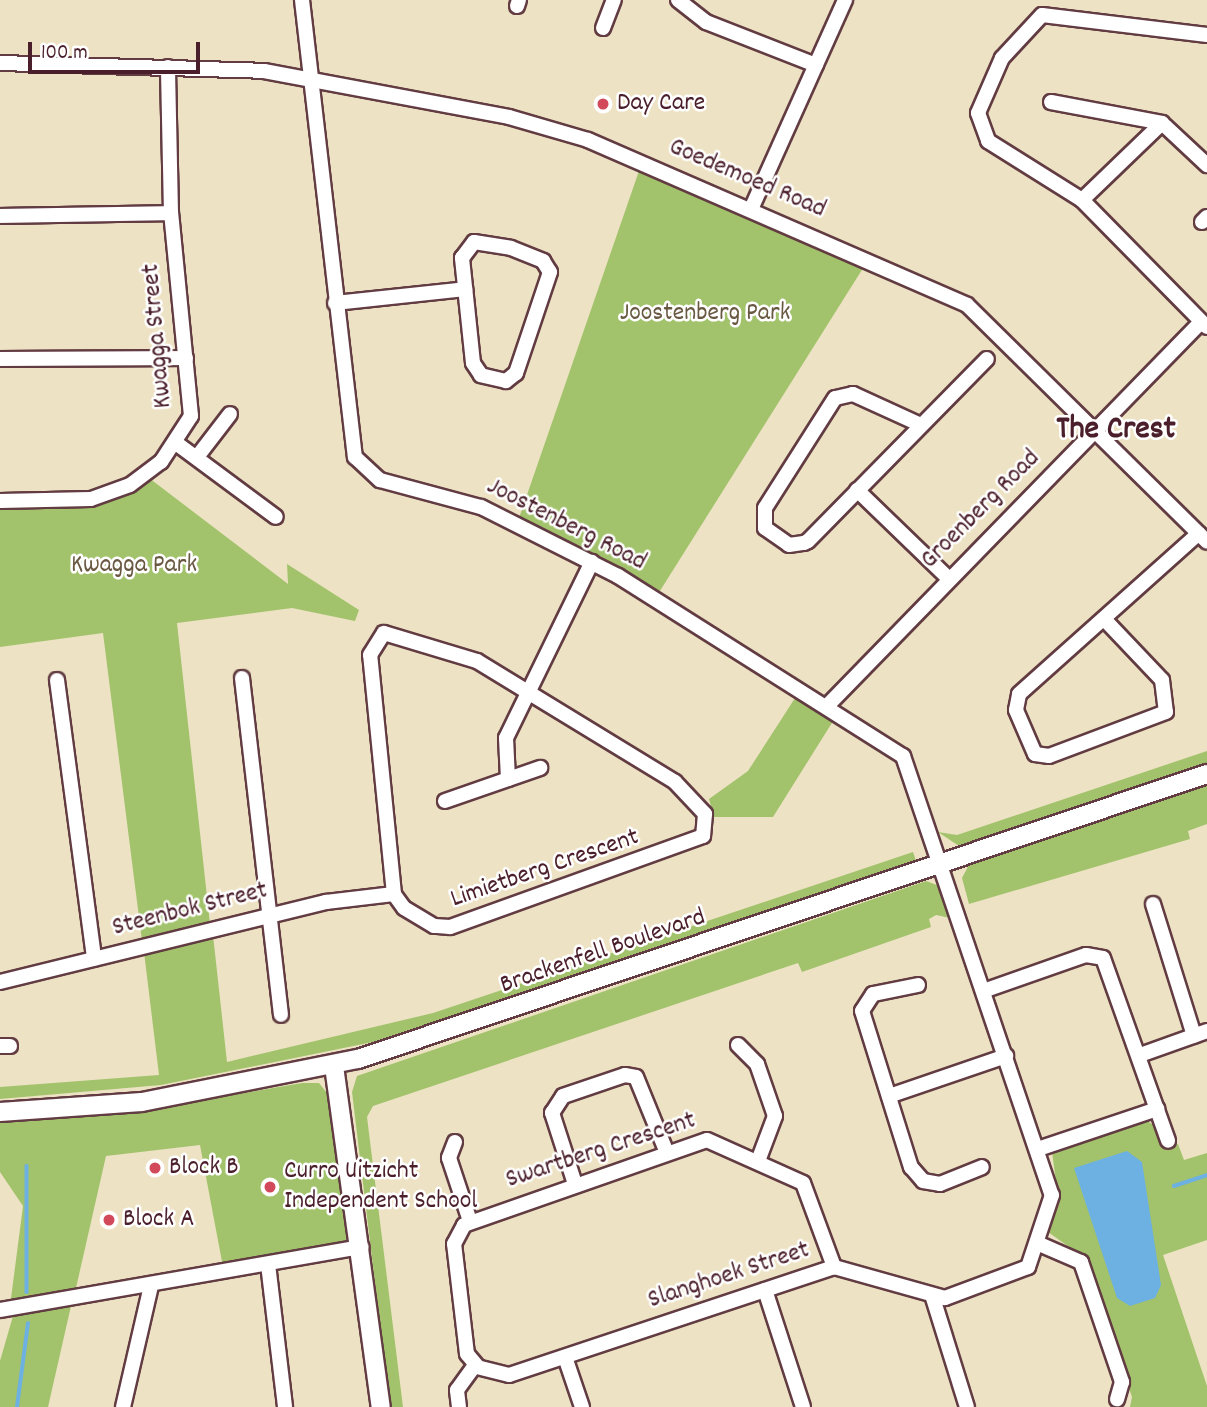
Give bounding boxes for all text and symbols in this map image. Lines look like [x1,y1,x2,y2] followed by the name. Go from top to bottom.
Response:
[32,28,203,72] scale bar
[41,39,88,69] text: 100 m
[617,88,705,120] place label: Day Care
[595,96,611,112] marker: Day Care
[664,132,830,226] street label: Goedemoed Road
[136,262,180,410] street label: Kwagga Street
[620,298,790,330] park label: Joostenberg Park
[1056,411,1176,451] district label: The Crest
[915,444,1047,576] street label: Groenberg Road
[481,471,651,579] street label: Joostenberg Road
[71,550,197,582] park label: Kwagga Park
[447,822,643,916] street label: Limietberg Crescent
[109,876,271,944] street label: Steenbok Street
[496,902,710,1002] street label: Brackenfell Boulevard
[502,1106,700,1196] street label: Swartberg Crescent
[169,1152,238,1184] place label: Block B
[284,1156,477,1218] place label: Curro Uitzicht Independent School
[147,1160,163,1176] marker: Block B
[262,1179,278,1195] marker: Curro Uitzicht Independent School
[123,1204,194,1236] place label: Block A
[101,1212,117,1228] marker: Block A
[644,1235,814,1317] street label: Slanghoek Street

